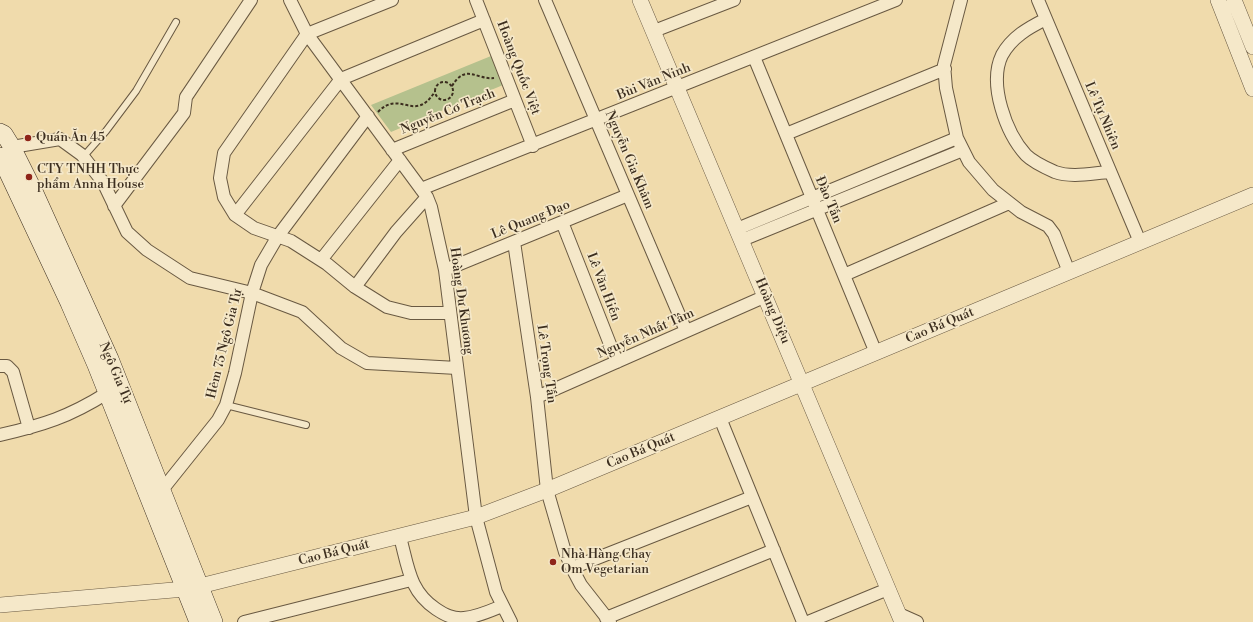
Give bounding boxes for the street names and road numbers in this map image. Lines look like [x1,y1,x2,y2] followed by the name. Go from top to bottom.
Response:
[493,19,543,117] street label: Hoàng Quốc Việt
[615,60,693,104] street label: Bùi Văn Ninh
[1081,80,1123,152] street label: Lê Tự Nhiên
[398,86,498,138] street label: Nguyễn Cơ Trạch
[601,109,657,211] street label: Nguyễn Gia Khảm
[811,174,845,226] street label: Đào Tấn
[490,197,572,243] street label: Lê Quang Đạo
[446,246,476,356] street label: Hoàng Dư Khương
[583,251,623,323] street label: Lê Văn Hiến
[751,276,793,346] street label: Hoàng Diệu
[204,288,246,400] street label: Hẻm 75 Ngô Gia Tự
[904,305,976,347] street label: Cao Bá Quát
[595,306,697,362] street label: Nguyễn Nhất Tâm
[533,324,559,404] street label: Lê Trọng Tấn
[95,340,135,406] street label: Ngô Gia Tự
[605,430,677,472] street label: Cao Bá Quát
[297,537,371,569] street label: Cao Bá Quát

